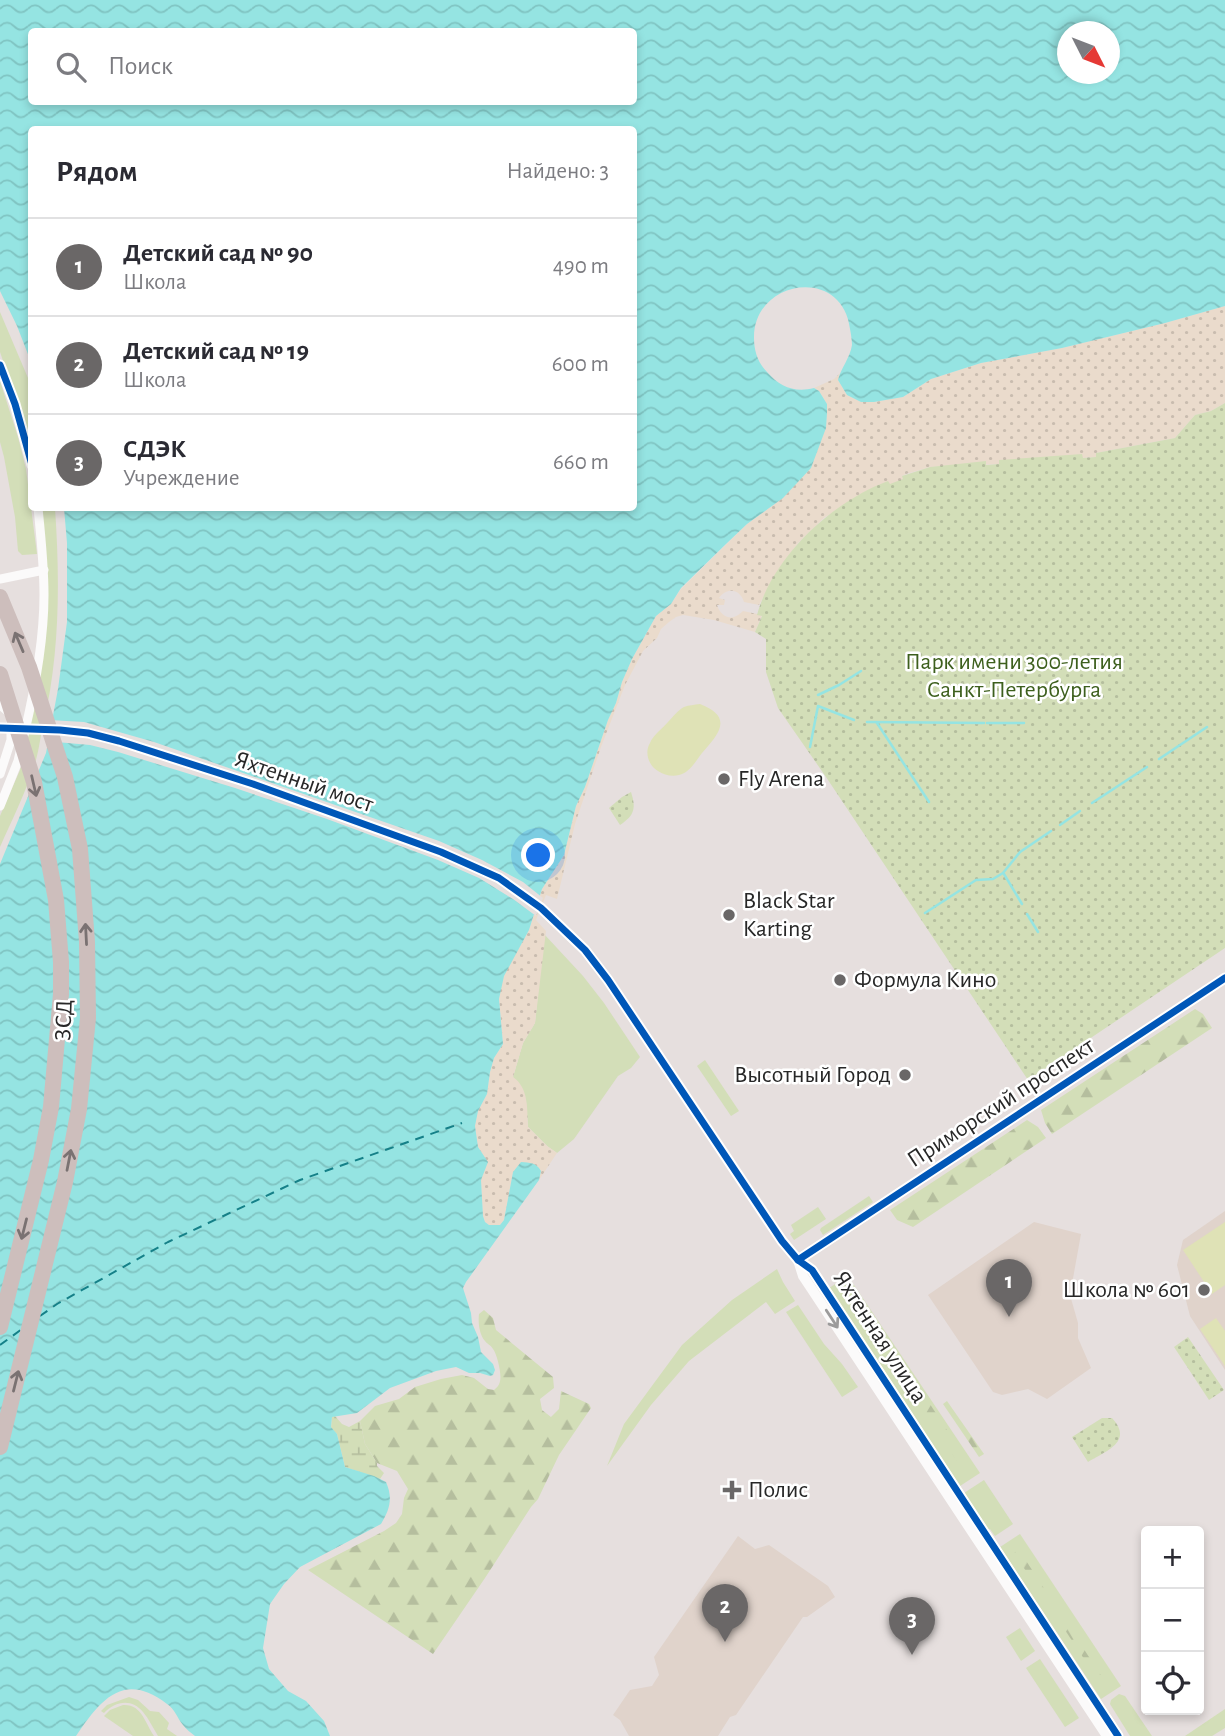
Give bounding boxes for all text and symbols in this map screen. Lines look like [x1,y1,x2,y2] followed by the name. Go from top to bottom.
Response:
[1057,21,1120,84] north arrow
[28,28,637,105] search box
[52,48,90,86] icon: search
[108,53,173,79] text: Поиск
[56,157,138,187] text: Рядом
[507,160,609,183] text: Найдено: 3
[123,240,313,266] text: Детский сад № 90
[75,255,83,278] text: 1
[553,255,609,278] text: 490 m
[123,271,187,294] text: Школа
[123,338,309,364] text: Детский сад № 19
[74,353,84,376] text: 2
[552,353,609,376] text: 600 m
[123,369,187,392] text: Школа
[123,436,186,462] text: СДЭК
[74,451,84,474] text: 3
[553,451,609,474] text: 660 m
[123,467,240,490] text: Учреждение
[12,632,25,653] one-way arrow
[905,650,1123,702] park label: Парк имени 300-летия Санкт-Петербурга
[232,747,377,817] street label: Яхтенный мост
[738,767,824,791] place label: Fly Arena
[716,771,732,787] marker: Fly Arena
[28,775,41,797] one-way arrow
[521,838,555,872] your location
[743,889,835,941] place label: Black Star Karting
[721,907,737,923] marker: Black Star Karting
[80,922,93,945] one-way arrow
[854,968,996,992] place label: Формула Кино
[832,972,848,988] marker: Формула Кино
[51,999,77,1041] street label: ЗСД
[903,1033,1099,1172] street label: Приморский проспект
[734,1063,891,1087] place label: Высотный Город
[897,1067,913,1083] marker: Высотный Город
[63,1149,76,1172] one-way arrow
[17,1217,30,1240] one-way arrow
[986,1259,1032,1317] pin: 1
[828,1267,932,1407] street label: Яхтенная улица
[1063,1278,1190,1302] place label: Школа № 601
[1196,1282,1212,1298] marker: Школа № 601
[824,1309,839,1328] one-way arrow
[10,1370,23,1393] one-way arrow
[748,1478,808,1502] place label: Полис
[722,1480,742,1500] marker: Полис
[1141,1526,1204,1715] map controls
[1141,1526,1204,1589] button: +
[702,1584,748,1642] pin: 2
[1141,1589,1204,1652] button: −
[889,1597,935,1655] pin: 3
[1141,1652,1204,1715] button: locate

